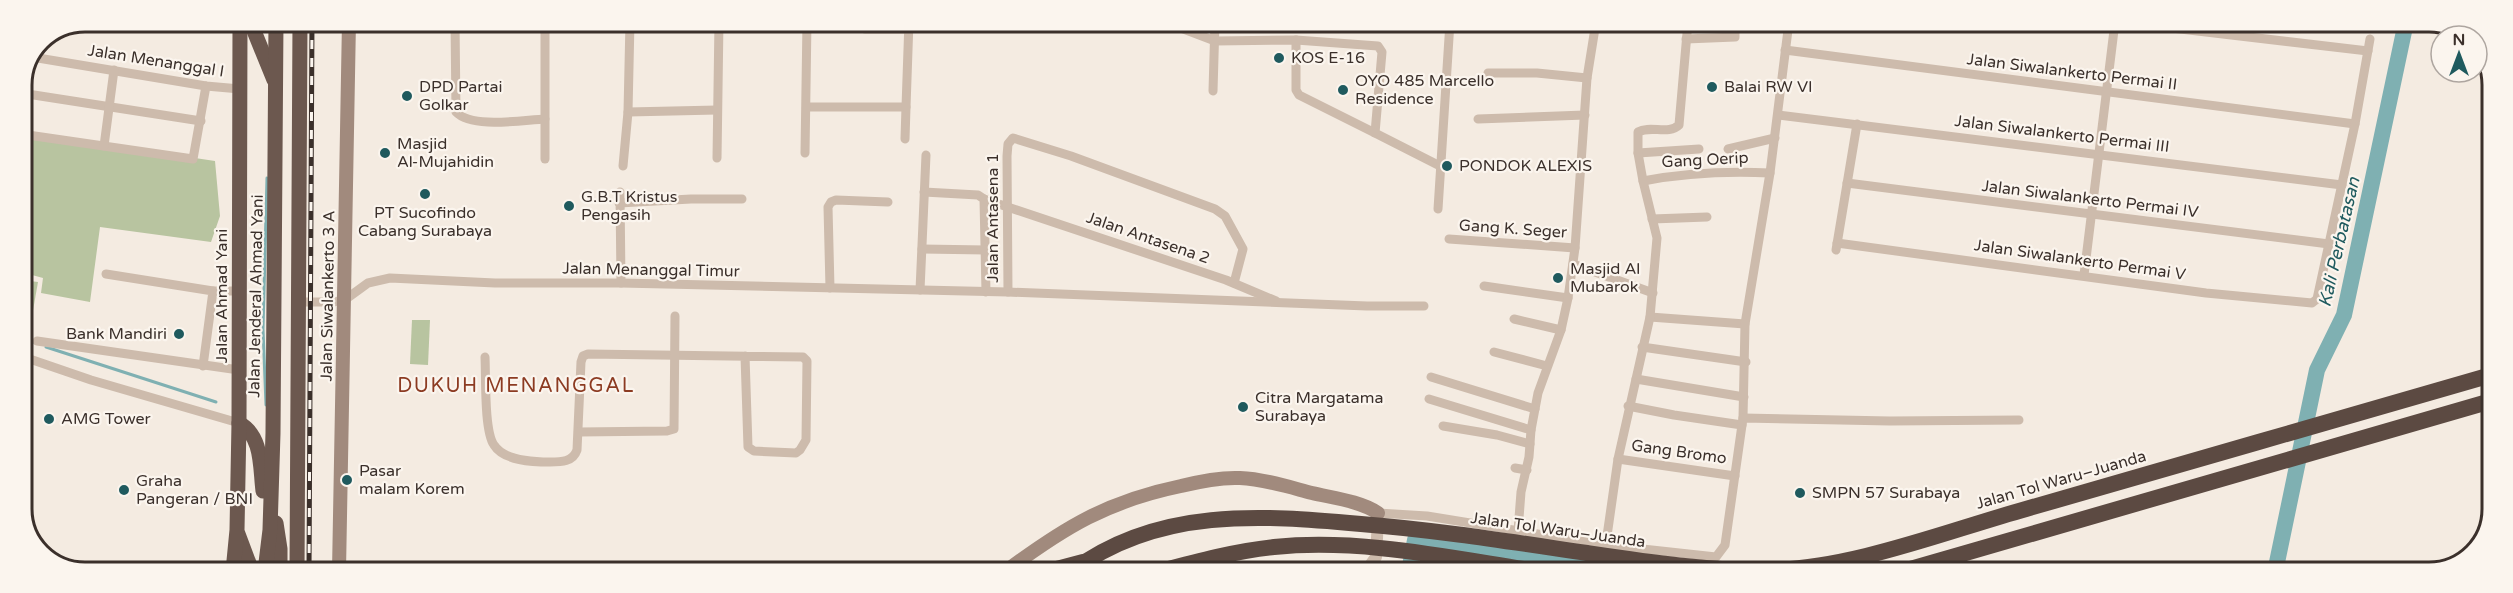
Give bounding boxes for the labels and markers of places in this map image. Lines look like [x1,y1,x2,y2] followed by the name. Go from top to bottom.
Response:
[1291,48,1365,68] place label: KOS E-16
[1272,51,1286,65] marker: KOS E-16
[1355,71,1494,109] place label: OYO 485 Marcello Residence
[419,77,503,115] place label: DPD Partai Golkar
[1724,77,1813,97] place label: Balai RW VI
[1705,80,1719,94] marker: Balai RW VI
[1336,83,1350,97] marker: OYO 485 Marcello Residence
[400,89,414,103] marker: DPD Partai Golkar
[397,134,494,172] place label: Masjid Al-Mujahidin
[378,146,392,160] marker: Masjid Al-Mujahidin
[1459,156,1592,176] place label: PONDOK ALEXIS
[1440,159,1454,173] marker: PONDOK ALEXIS
[418,187,432,201] marker: PT Sucofindo Cabang Surabaya
[581,187,678,225] place label: G.B.T Kristus Pengasih
[562,199,576,213] marker: G.B.T Kristus Pengasih
[358,203,492,241] place label: PT Sucofindo Cabang Surabaya
[1570,259,1640,297] place label: Masjid Al Mubarok
[1551,271,1565,285] marker: Masjid Al Mubarok
[66,324,167,344] place label: Bank Mandiri
[172,327,186,341] marker: Bank Mandiri
[1255,388,1384,426] place label: Citra Margatama Surabaya
[1236,400,1250,414] marker: Citra Margatama Surabaya
[61,409,152,429] place label: AMG Tower
[42,412,56,426] marker: AMG Tower
[359,461,465,499] place label: Pasar malam Korem
[136,471,253,509] place label: Graha Pangeran / BNI
[340,473,354,487] marker: Pasar malam Korem
[117,483,131,497] marker: Graha Pangeran / BNI
[1812,483,1960,503] place label: SMPN 57 Surabaya
[1793,486,1807,500] marker: SMPN 57 Surabaya

